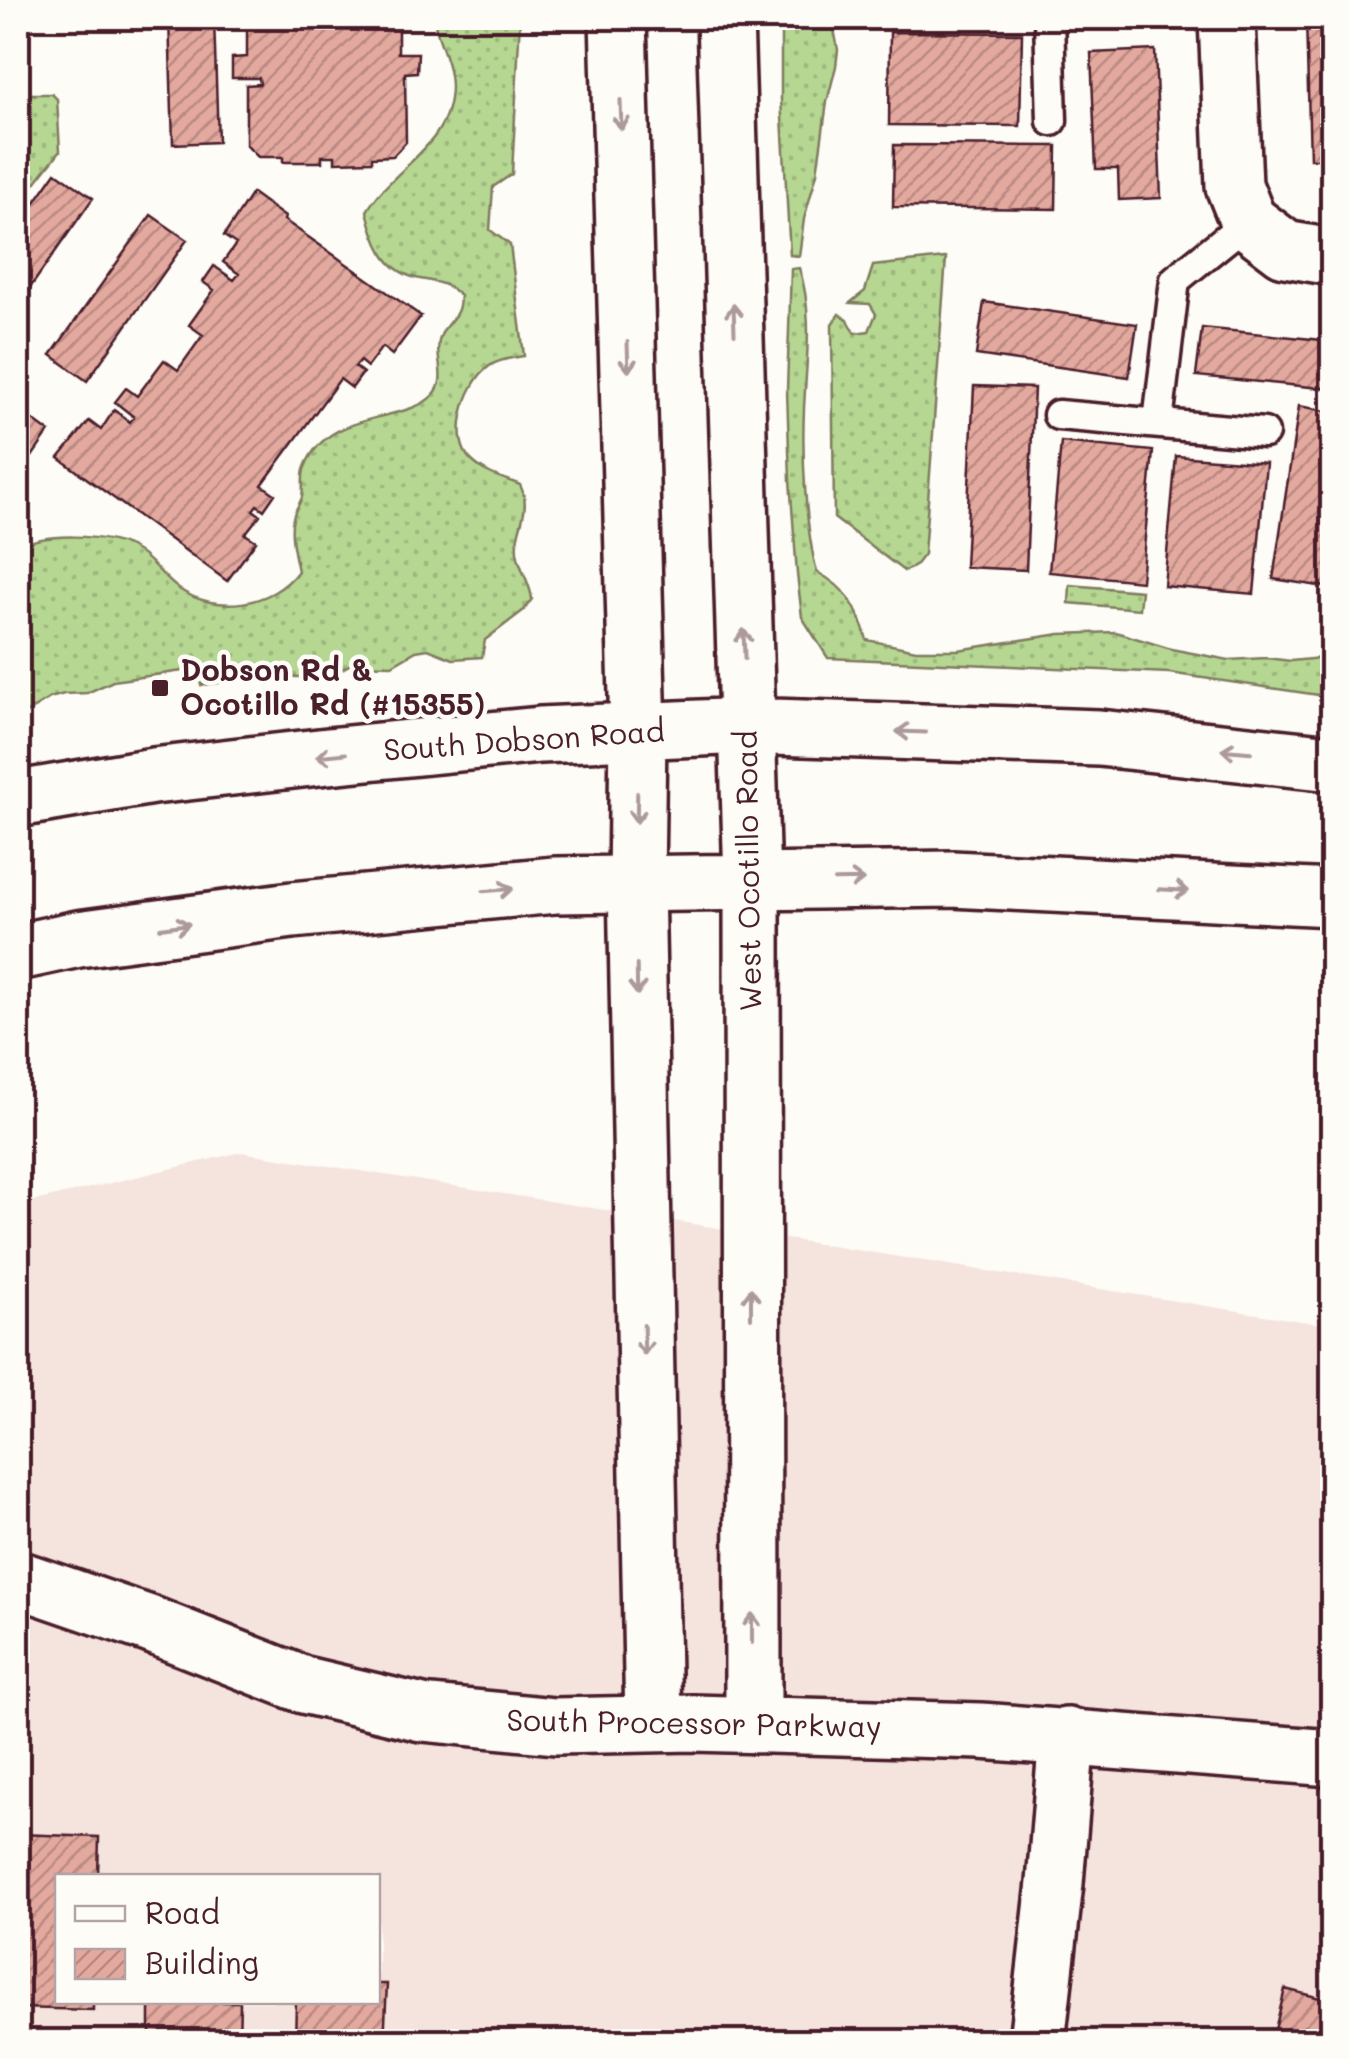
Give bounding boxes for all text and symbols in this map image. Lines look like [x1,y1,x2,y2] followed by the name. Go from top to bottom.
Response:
[611,98,630,130] one-way arrow
[725,304,744,336] one-way arrow
[618,340,637,372] one-way arrow
[735,628,754,660] one-way arrow
[180,649,485,723] place label: Dobson Rd & Ocotillo Rd (#15355)
[149,677,171,699] marker: Dobson Rd & Ocotillo Rd (#15355)
[382,709,666,769] street label: South Dobson Road
[896,723,928,742] one-way arrow
[725,730,769,1012] street label: West Ocotillo Road
[1220,741,1252,760] one-way arrow
[316,746,348,765] one-way arrow
[628,790,646,823] one-way arrow
[833,871,865,890] one-way arrow
[481,881,514,900] one-way arrow
[1157,881,1189,900] one-way arrow
[158,916,191,934] one-way arrow
[628,964,646,996] one-way arrow
[742,1287,760,1320] one-way arrow
[635,1324,654,1356] one-way arrow
[742,1612,762,1644] one-way arrow
[506,1699,882,1745] street label: South Processor Parkway
[55,1874,380,2004] legend
[145,1892,220,1932] text: Road
[145,1942,259,1982] text: Building

